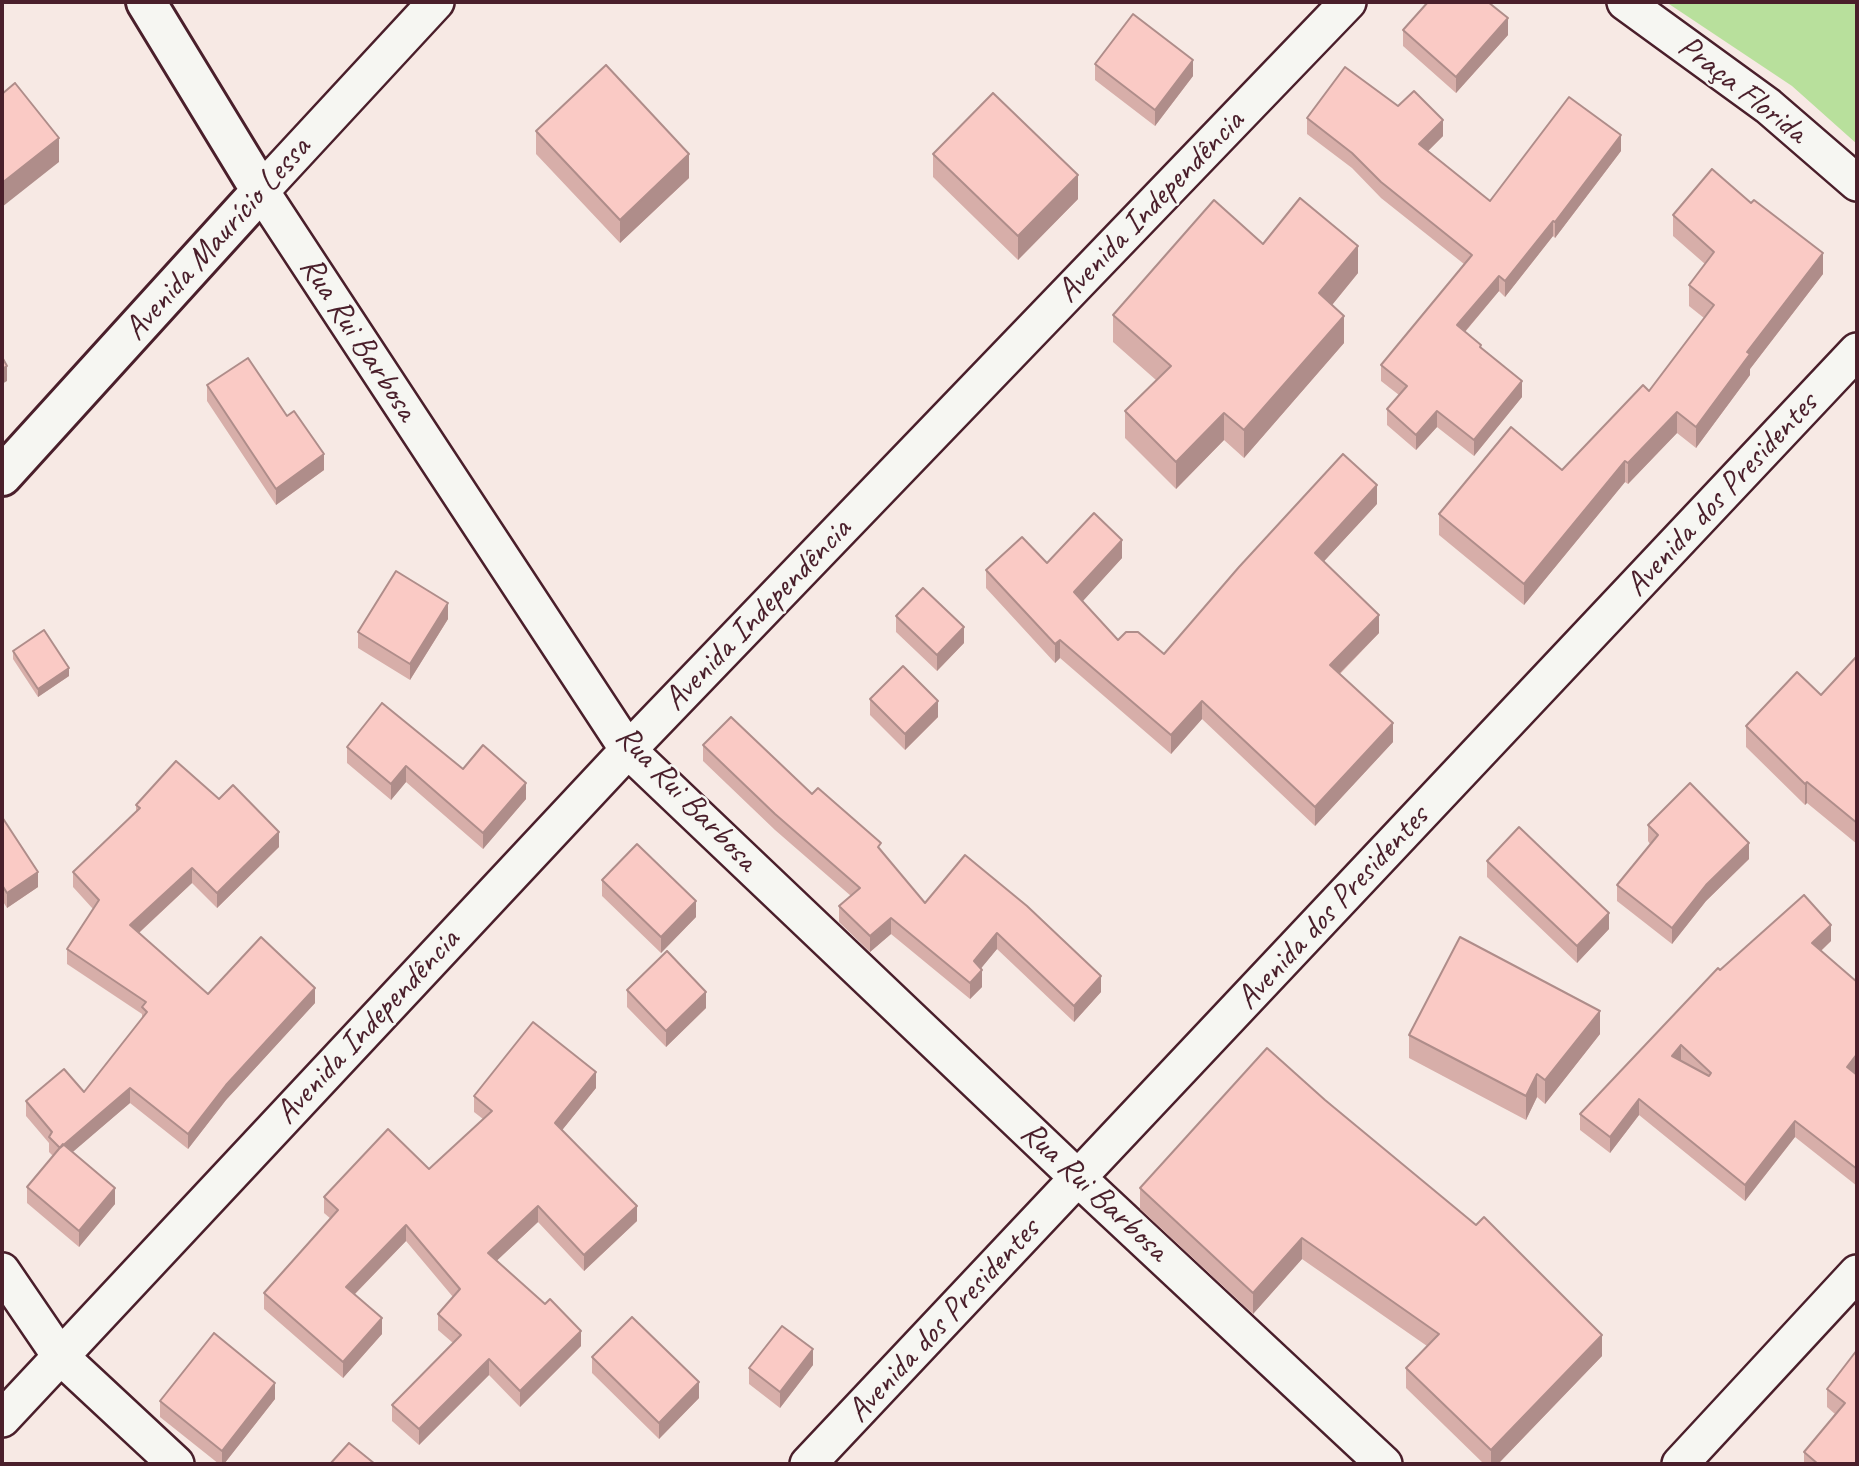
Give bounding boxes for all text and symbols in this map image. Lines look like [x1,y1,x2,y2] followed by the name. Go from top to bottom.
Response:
[1670,27,1814,153] street label: Praça Florida
[1049,102,1253,312] street label: Avenida Independência
[116,129,320,349] street label: Avenida Maurício Lessa
[290,250,426,428] street label: Rua Rui Barbosa
[1617,385,1827,605] street label: Avenida dos Presidentes
[656,510,860,720] street label: Avenida Independência
[607,718,765,880] street label: Rua Rui Barbosa
[1228,798,1438,1018] street label: Avenida dos Presidentes
[267,921,469,1133] street label: Avenida Independência
[1012,1114,1176,1270] street label: Rua Rui Barbosa
[839,1211,1049,1431] street label: Avenida dos Presidentes

